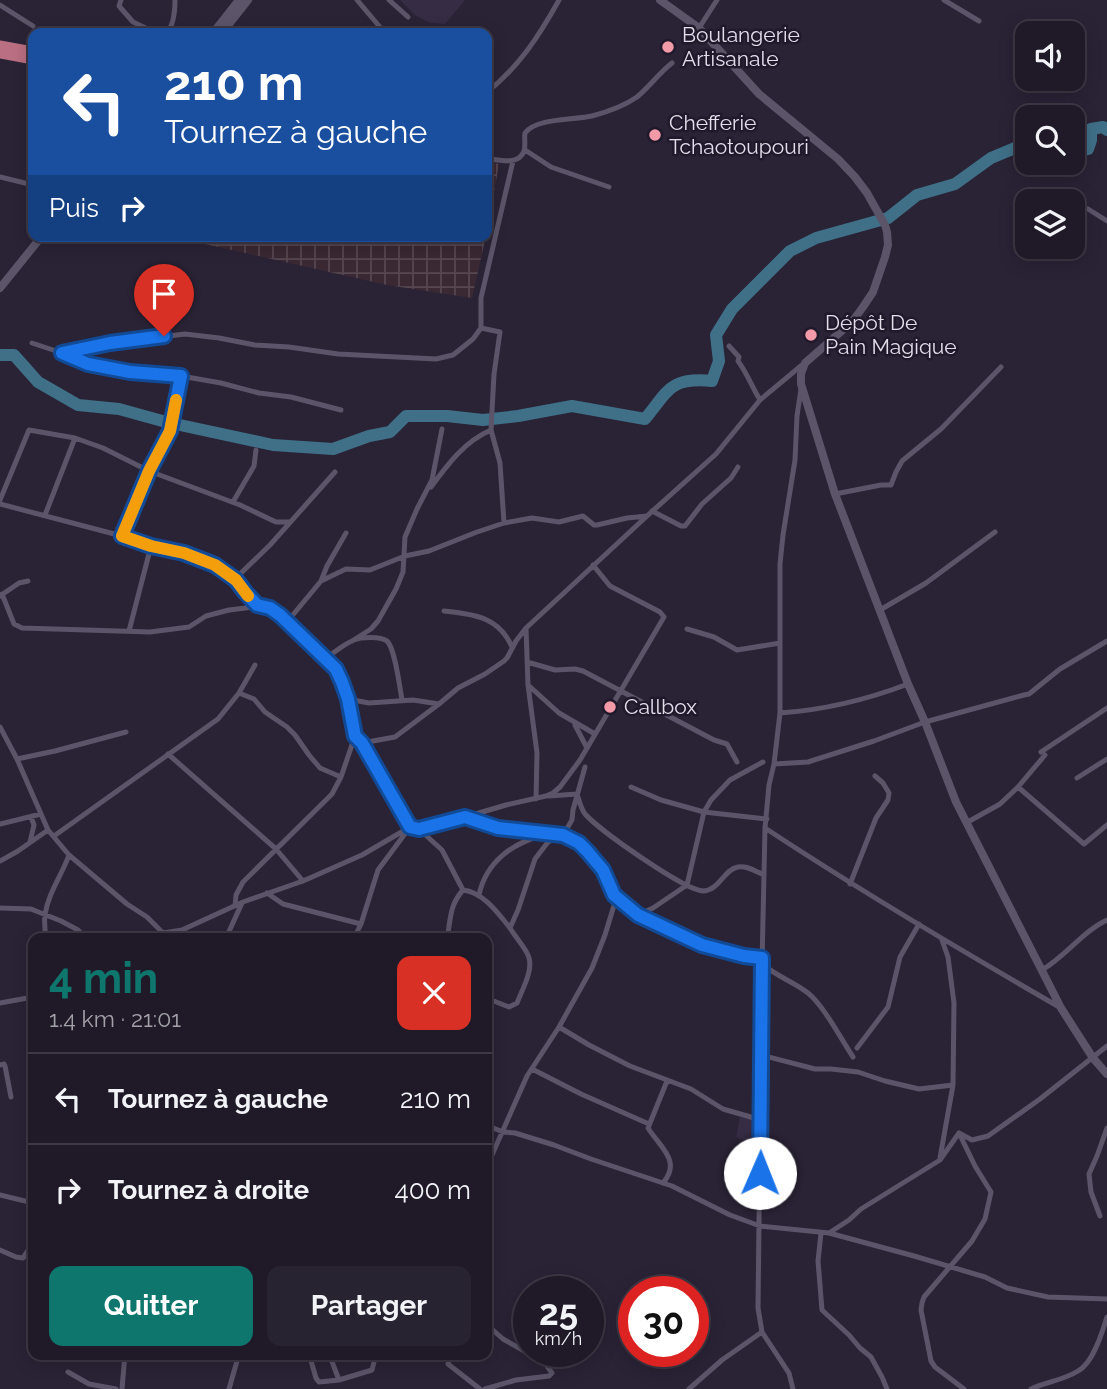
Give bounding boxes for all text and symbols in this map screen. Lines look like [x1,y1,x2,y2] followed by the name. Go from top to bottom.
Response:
[1015,21,1085,259] map controls
[1015,21,1085,91] button: sound
[682,22,800,71] place label: Boulangerie Artisanale
[660,39,676,55] marker: Boulangerie Artisanale
[164,54,303,111] text: 210 m
[49,56,140,147] icon: left
[1015,105,1085,175] button: search
[669,110,809,159] place label: Chefferie Tchaotoupouri
[164,113,427,150] text: Tournez à gauche
[647,127,663,143] marker: Chefferie Tchaotoupouri
[113,189,151,227] icon: right
[1015,189,1085,259] button: layers
[49,193,99,223] text: Puis
[134,264,194,336] pin
[145,275,183,313] icon: arrive
[825,310,957,359] place label: Dépôt De Pain Magique
[803,327,819,343] marker: Dépôt De Pain Magique
[624,694,697,719] place label: Callbox
[602,699,618,715] marker: Callbox
[49,954,158,1003] text: 4 min
[397,956,471,1030] button: close
[49,1005,181,1032] text: 1.4 km · 21:01
[49,1080,87,1118] icon: left
[108,1084,328,1114] text: Tournez à gauche
[400,1084,471,1114] text: 210 m
[723,1136,797,1210] position arrow
[49,1171,87,1209] icon: right
[108,1175,309,1205] text: Tournez à droite
[394,1175,471,1205] text: 400 m
[49,1266,253,1346] button: Quitter
[267,1266,471,1346] button: Partager
[618,1276,709,1367] speed limit sign: 30
[539,1292,578,1333] text: 25
[535,1328,582,1349] text: km/h

